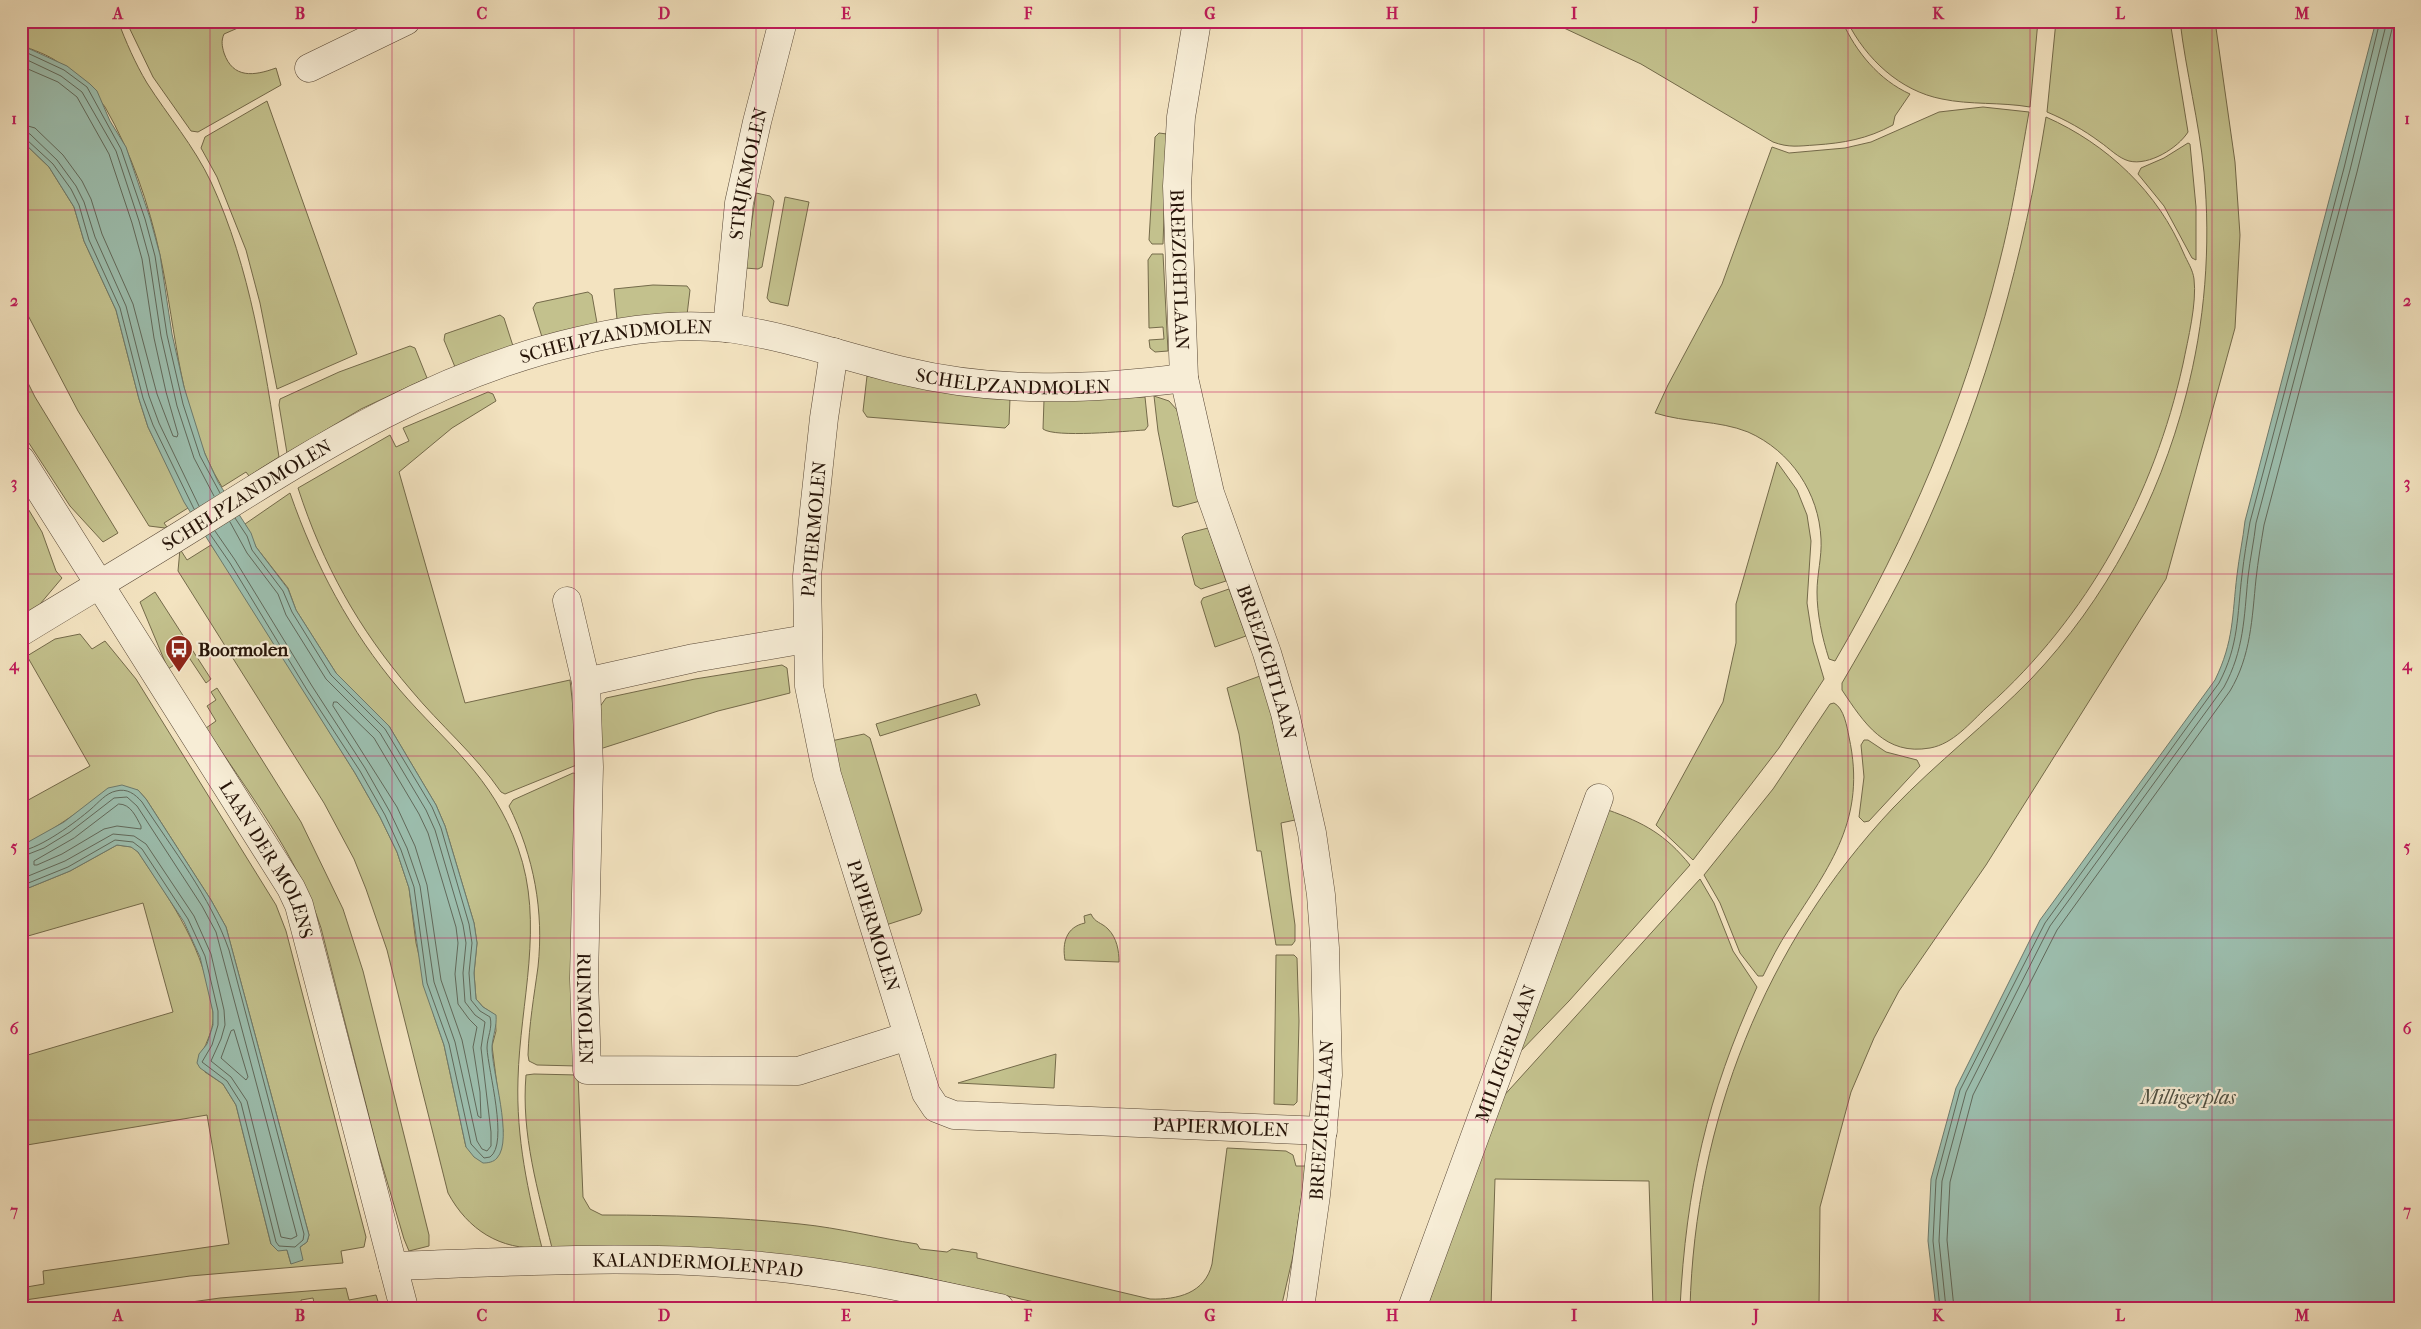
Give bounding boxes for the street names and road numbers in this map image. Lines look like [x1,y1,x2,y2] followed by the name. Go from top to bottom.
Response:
[726,105,772,241] street label: STRIJKMOLEN
[1165,189,1193,351] street label: BREEZICHTLAAN
[517,316,713,369] street label: SCHELPZANDMOLEN
[914,364,1112,399] street label: SCHELPZANDMOLEN
[158,435,336,556] street label: SCHELPZANDMOLEN
[797,459,831,598] street label: PAPIERMOLEN
[1232,582,1301,742] street label: BREEZICHTLAAN
[214,777,317,941] street label: LAAN DER MOLENS
[842,857,904,995] street label: PAPIERMOLEN
[572,953,597,1065] street label: RUNMOLEN
[1471,982,1542,1126] street label: MILLIGERLAAN
[1305,1039,1339,1201] street label: BREEZICHTLAAN
[1152,1114,1290,1142] street label: PAPIERMOLEN
[592,1250,804,1282] street label: KALANDERMOLENPAD

